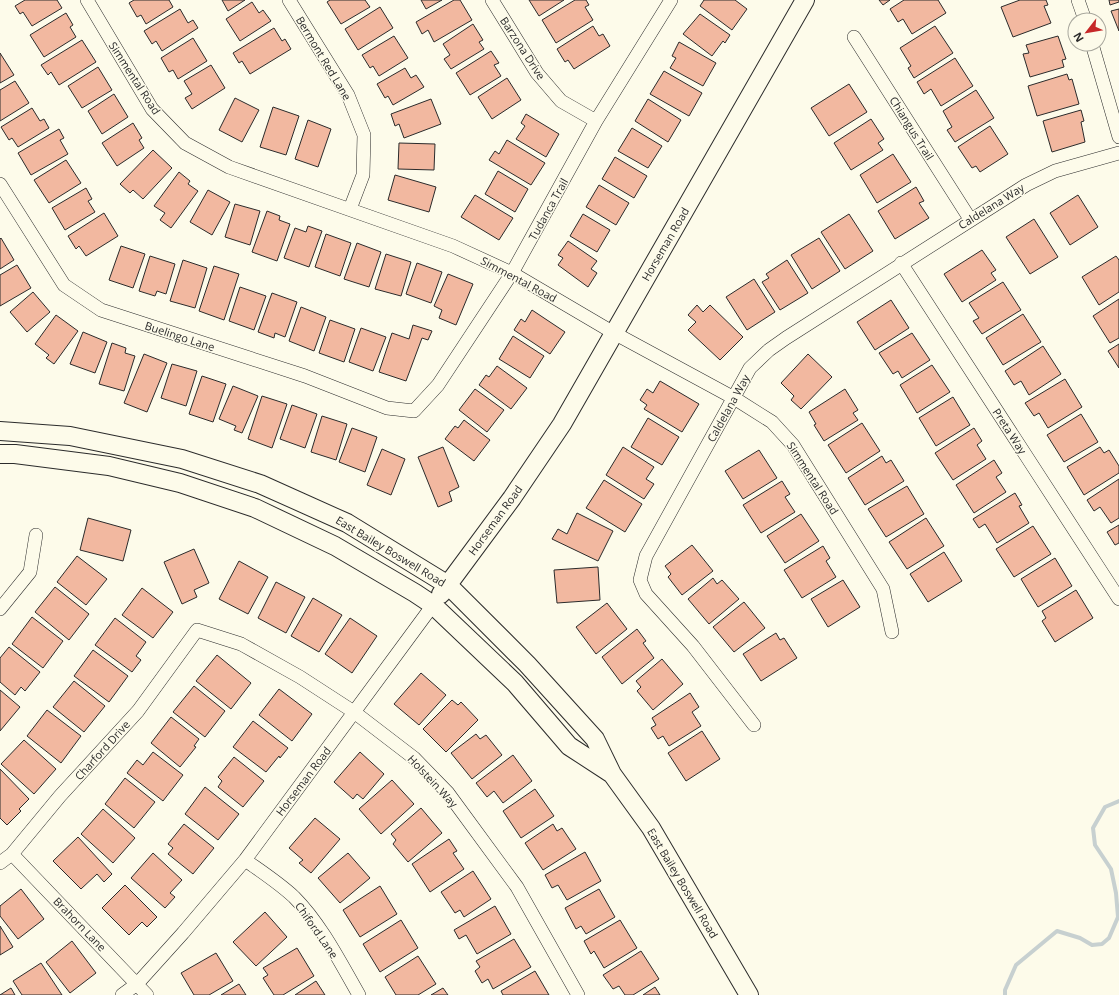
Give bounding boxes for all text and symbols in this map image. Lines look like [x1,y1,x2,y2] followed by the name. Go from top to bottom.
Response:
[1067,12,1107,52] north arrow
[293,13,355,103] street label: Bermont Red Lane
[497,14,549,82] street label: Barzona Drive
[1069,30,1087,45] text: N
[106,39,164,117] street label: Simmental Road
[886,93,938,163] street label: Chiangus Trail
[525,175,571,243] street label: Tudanca Trail
[955,179,1027,232] street label: Caldelana Way
[638,204,692,284] street label: Horseman Road
[478,253,560,305] street label: Simmental Road
[143,318,217,354] street label: Buelingo Lane
[703,371,753,444] street label: Caldelana Way
[990,405,1031,457] street label: Preta Way
[784,439,842,517] street label: Simmental Road
[465,482,525,558] street label: Horseman Road
[333,512,449,590] street label: East Bailey Boswell Road
[71,717,133,783] street label: Charford Drive
[272,743,334,819] street label: Horseman Road
[405,751,462,811] street label: Holstein Way
[644,825,722,941] street label: East Bailey Boswell Road
[50,894,110,954] street label: Brahorn Lane
[292,899,342,961] street label: Chiford Lane

